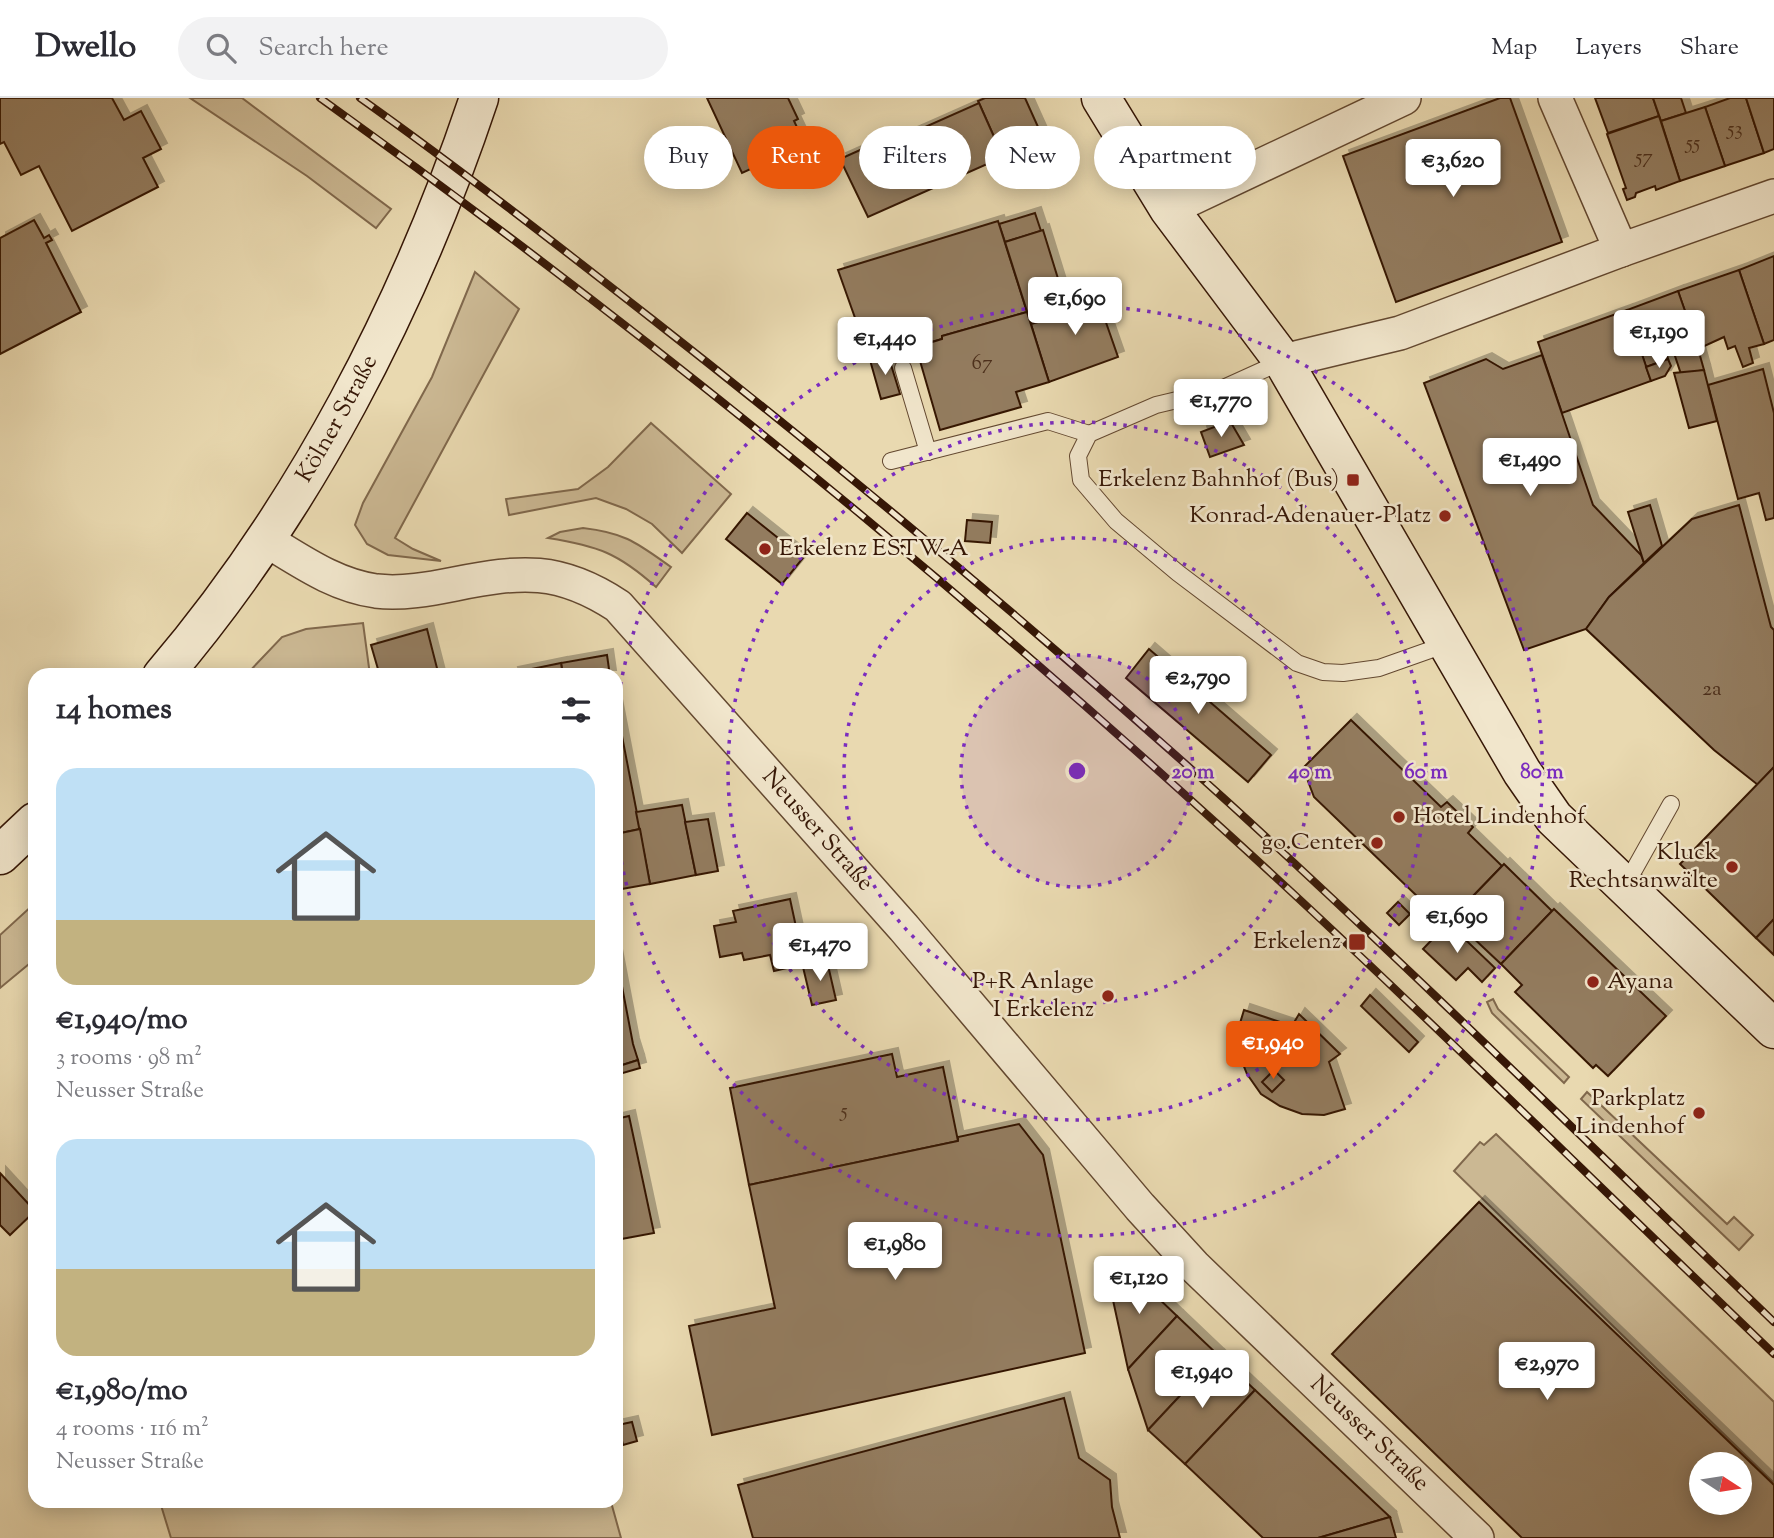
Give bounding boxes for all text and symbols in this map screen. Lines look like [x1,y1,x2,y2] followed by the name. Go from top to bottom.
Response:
[178,17,668,80] search box
[35,24,136,72] text: Dwello
[202,29,240,67] icon: search
[258,30,389,67] text: Search here
[1491,31,1537,65] text: Map
[1575,31,1642,65] text: Layers
[1680,31,1739,65] text: Share
[1726,115,1743,145] house number: 53
[644,126,733,189] chip: Buy
[747,126,845,189] chip: Rent
[859,126,971,189] chip: Filters
[985,126,1080,189] chip: New
[1094,126,1256,189] chip: Apartment
[1685,129,1700,159] house number: 55
[1396,140,1510,199] pin: €3,620
[1634,143,1653,173] house number: 57
[1422,145,1484,178] text: €3,620
[1018,278,1132,337] pin: €1,690
[1044,283,1106,316] text: €1,690
[1602,310,1716,370] pin: €1,190
[1630,316,1688,349] text: €1,190
[828,317,942,377] pin: €1,440
[854,323,916,356] text: €1,440
[288,349,387,489] street label: Kölner Straße
[972,349,993,379] house number: 67
[1164,380,1278,439] pin: €1,770
[1190,385,1252,418] text: €1,770
[1473,438,1587,498] pin: €1,490
[1499,444,1561,477] text: €1,490
[1098,463,1339,497] place label: Erkelenz Bahnhof (Bus)
[1345,472,1361,488] marker: Erkelenz Bahnhof (Bus)
[1189,499,1431,533] place label: Konrad-Adenauer-Platz
[1437,508,1453,524] marker: Konrad-Adenauer-Platz
[779,532,969,566] place label: Erkelenz ESTW-A
[757,541,773,557] marker: Erkelenz ESTW-A
[1141,656,1255,716] pin: €2,790
[1166,662,1230,695] text: €2,790
[1702,675,1722,705] house number: 2a
[56,689,172,732] text: 14 homes
[557,691,595,729] icon: filters
[1172,758,1215,788] text: 20 m
[1287,758,1332,788] text: 40 m
[1404,758,1448,788] text: 60 m
[1520,758,1564,788] text: 80 m
[1065,759,1089,783] centre of rings
[753,761,881,899] street label: Neusser Straße
[1413,800,1587,834] place label: Hotel Lindenhof
[1391,809,1407,825] marker: Hotel Lindenhof
[263,813,389,939] icon: home
[1261,826,1363,860] place label: go.Center
[1369,835,1385,851] marker: go.Center
[1569,836,1718,898] place label: Kluck Rechtsanwälte
[1724,859,1740,875] marker: Kluck Rechtsanwälte
[1400,896,1514,955] pin: €1,690
[1426,901,1488,934] text: €1,690
[763,924,877,983] pin: €1,470
[1253,925,1341,959] place label: Erkelenz
[789,929,851,962] text: €1,470
[1347,932,1367,952] marker: Erkelenz
[972,965,1094,1027] place label: P+R Anlage I Erkelenz
[1607,965,1673,999] place label: Ayana
[1585,974,1601,990] marker: Ayana
[1100,988,1116,1004] marker: P+R Anlage I Erkelenz
[56,999,188,1042] text: €1,940/mo
[1216,1021,1330,1081] pin: €1,940
[1242,1027,1304,1060] text: €1,940
[56,1042,202,1075] text: 3 rooms · 98 m²
[56,1075,204,1108] text: Neusser Straße
[1576,1082,1687,1144] place label: Parkplatz Lindenhof
[839,1097,848,1127] house number: 5
[1691,1105,1707,1121] marker: Parkplatz Lindenhof
[263,1184,389,1310] icon: home
[838,1222,952,1282] pin: €1,980
[864,1228,926,1261] text: €1,980
[1082,1256,1196,1316] pin: €1,120
[1110,1262,1168,1295] text: €1,120
[1490,1342,1604,1402] pin: €2,970
[1515,1348,1579,1381] text: €2,970
[1145,1350,1259,1410] pin: €1,940
[1171,1356,1233,1389] text: €1,940
[1302,1368,1437,1500] street label: Neusser Straße
[56,1370,188,1413] text: €1,980/mo
[56,1413,209,1446] text: 4 rooms · 116 m²
[56,1446,204,1479] text: Neusser Straße
[1689,1452,1752,1516] north arrow
[1689,1452,1752,1515] map controls

